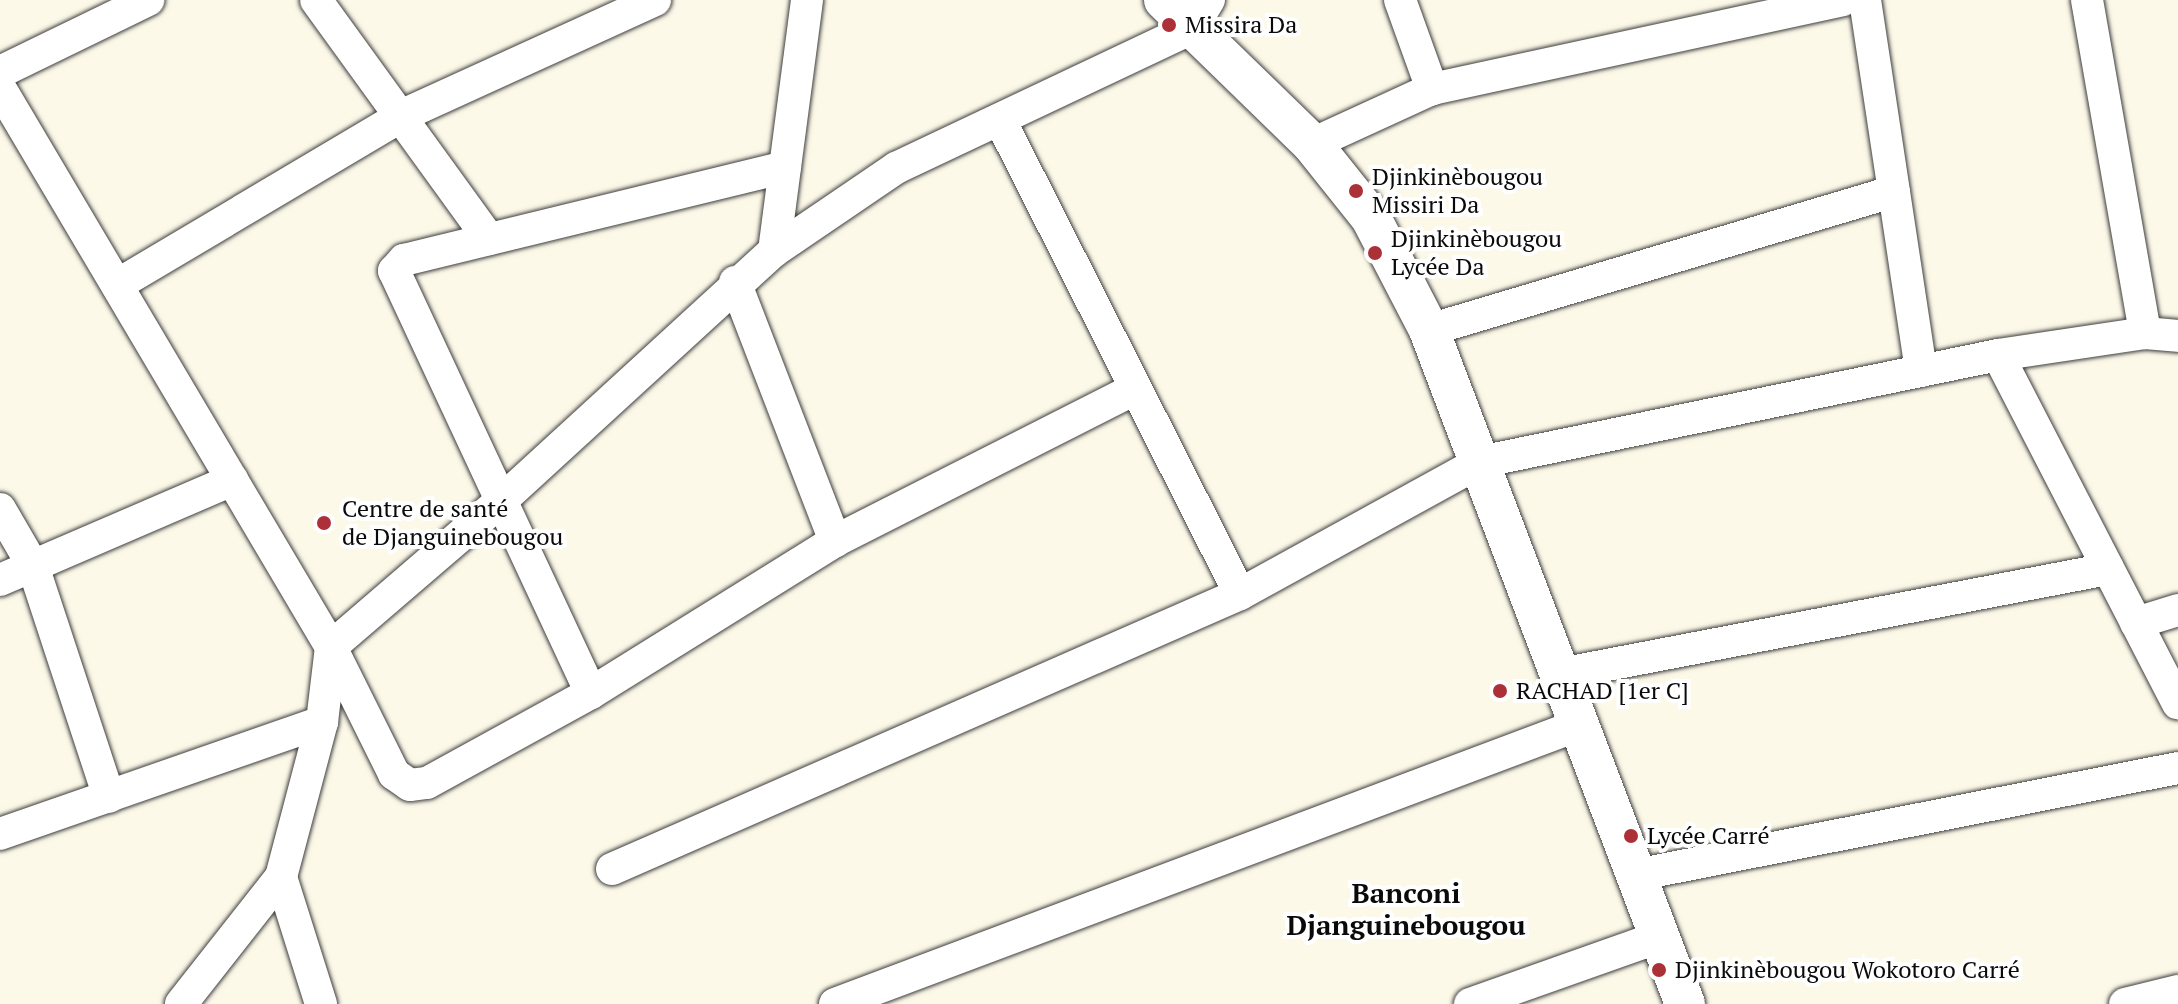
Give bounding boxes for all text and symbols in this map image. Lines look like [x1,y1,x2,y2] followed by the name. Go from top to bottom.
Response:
[1185,11,1297,39] place label: Missira Da
[1160,16,1178,34] marker: Missira Da
[1372,163,1543,219] place label: Djinkinèbougou Missiri Da
[1347,182,1365,200] marker: Djinkinèbougou Missiri Da
[1391,225,1562,281] place label: Djinkinèbougou Lycée Da
[1366,244,1384,262] marker: Djinkinèbougou Lycée Da
[342,495,563,551] place label: Centre de santé de Djanguinebougou
[313,512,335,534] marker: Centre de santé de Djanguinebougou
[1516,677,1689,705] place label: RACHAD [1er C]
[1491,682,1509,700] marker: RACHAD [1er C]
[1647,822,1770,850] place label: Lycée Carré
[1622,827,1640,845] marker: Lycée Carré
[1286,876,1526,942] district label: Banconi Djanguinebougou
[1675,956,2020,984] place label: Djinkinèbougou Wokotoro Carré
[1650,961,1668,979] marker: Djinkinèbougou Wokotoro Carré

